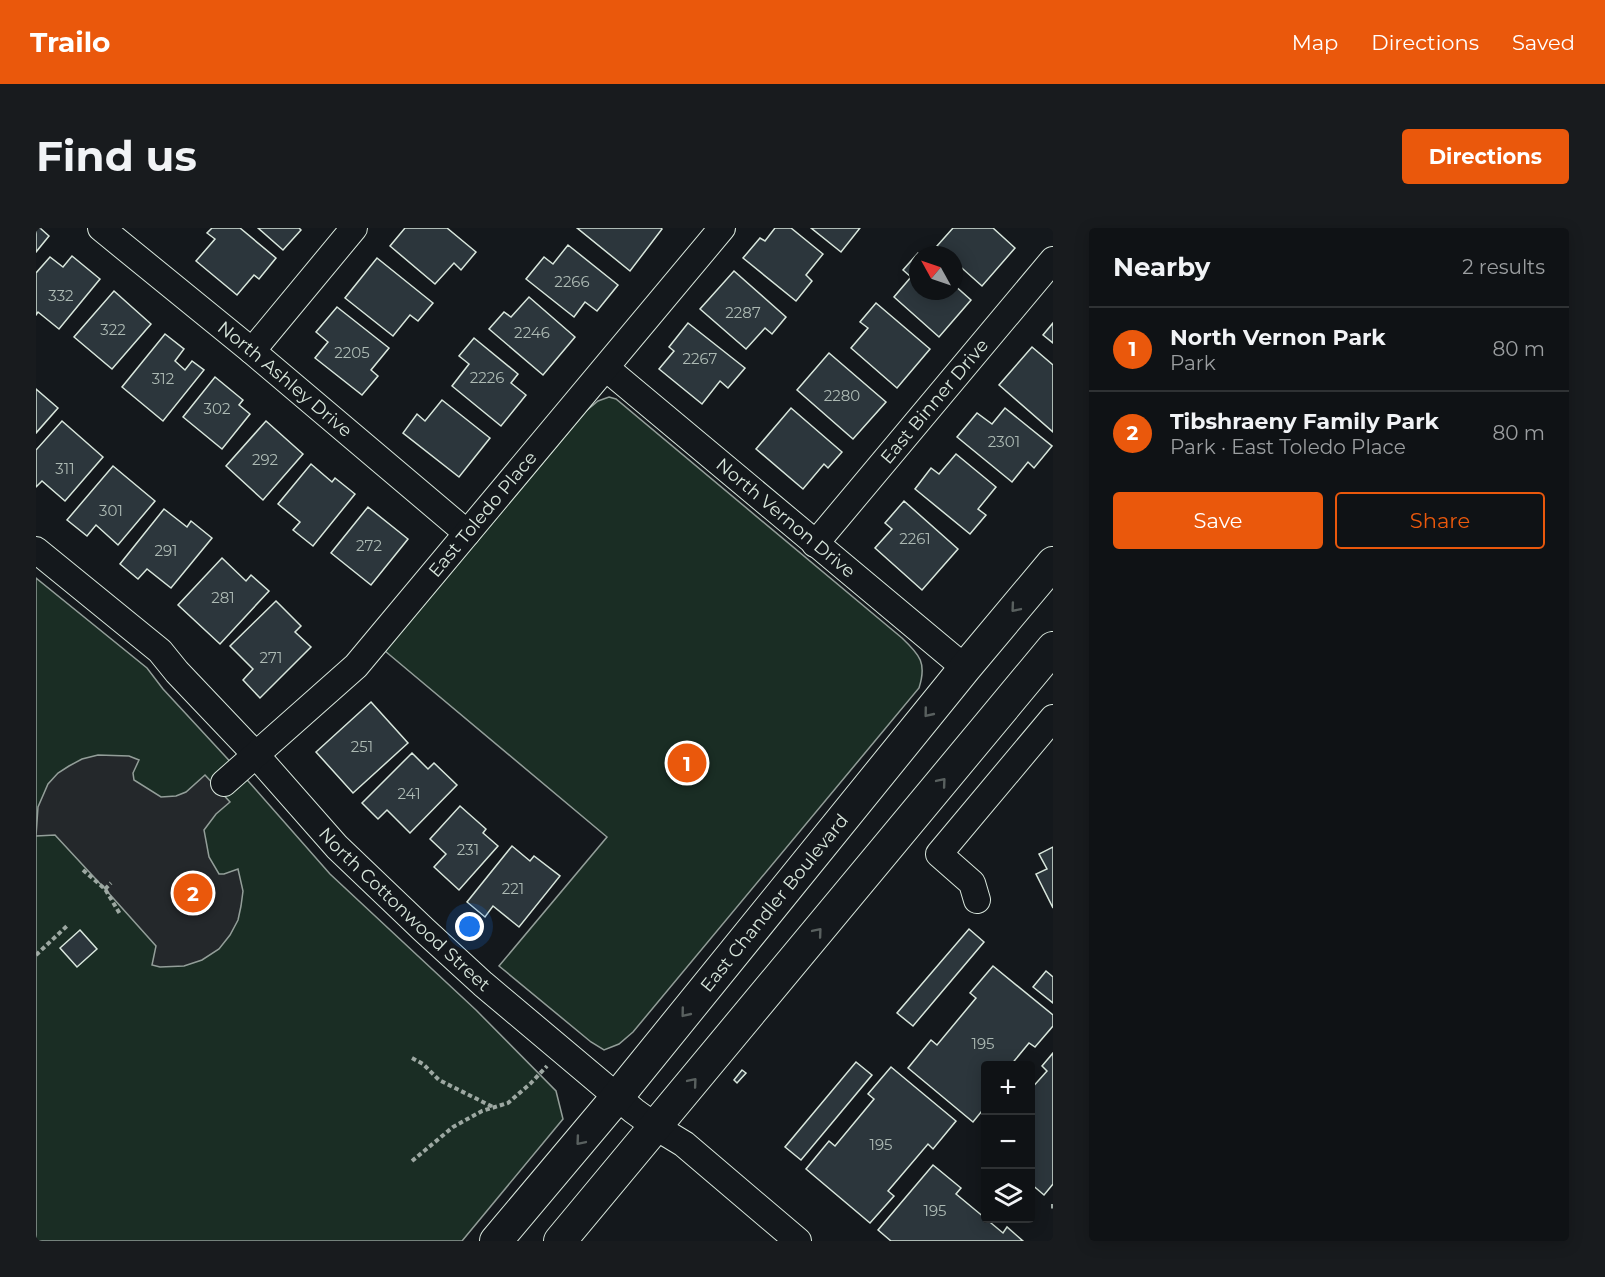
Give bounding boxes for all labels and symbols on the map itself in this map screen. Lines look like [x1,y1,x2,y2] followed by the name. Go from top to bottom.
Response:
[909,246,963,300] north arrow
[554,272,590,291] house number: 2266
[48,286,74,305] house number: 332
[725,303,761,322] house number: 2287
[213,317,357,442] street label: North Ashley Drive
[100,320,126,339] house number: 322
[514,323,550,342] house number: 2246
[876,334,993,468] street label: East Binner Drive
[334,343,370,362] house number: 2205
[683,349,718,368] house number: 2267
[470,368,504,387] house number: 2226
[152,369,174,388] house number: 312
[824,386,860,405] house number: 2280
[204,399,230,418] house number: 302
[988,432,1020,451] house number: 2301
[424,447,542,582] street label: East Toledo Place
[252,450,278,469] house number: 292
[711,454,860,583] street label: North Vernon Drive
[55,459,75,478] house number: 311
[99,501,123,520] house number: 301
[899,529,931,548] house number: 2261
[356,536,382,555] house number: 272
[154,541,178,560] house number: 291
[211,588,235,607] house number: 281
[1012,601,1023,612] one-way arrow
[260,648,282,667] house number: 271
[924,706,935,717] one-way arrow
[351,737,373,756] house number: 251
[668,740,706,786] pin: 1
[935,778,946,789] one-way arrow
[397,784,421,803] house number: 241
[696,810,853,996] street label: East Chandler Boulevard
[314,823,494,996] street label: North Cottonwood Street
[457,840,479,859] house number: 231
[174,870,212,916] pin: 2
[502,879,524,898] house number: 221
[455,912,484,941] your location
[810,928,821,939] one-way arrow
[681,1006,692,1017] one-way arrow
[971,1034,995,1053] house number: 195
[686,1078,697,1089] one-way arrow
[576,1134,587,1145] one-way arrow
[869,1135,893,1154] house number: 195
[923,1201,947,1220] house number: 195

